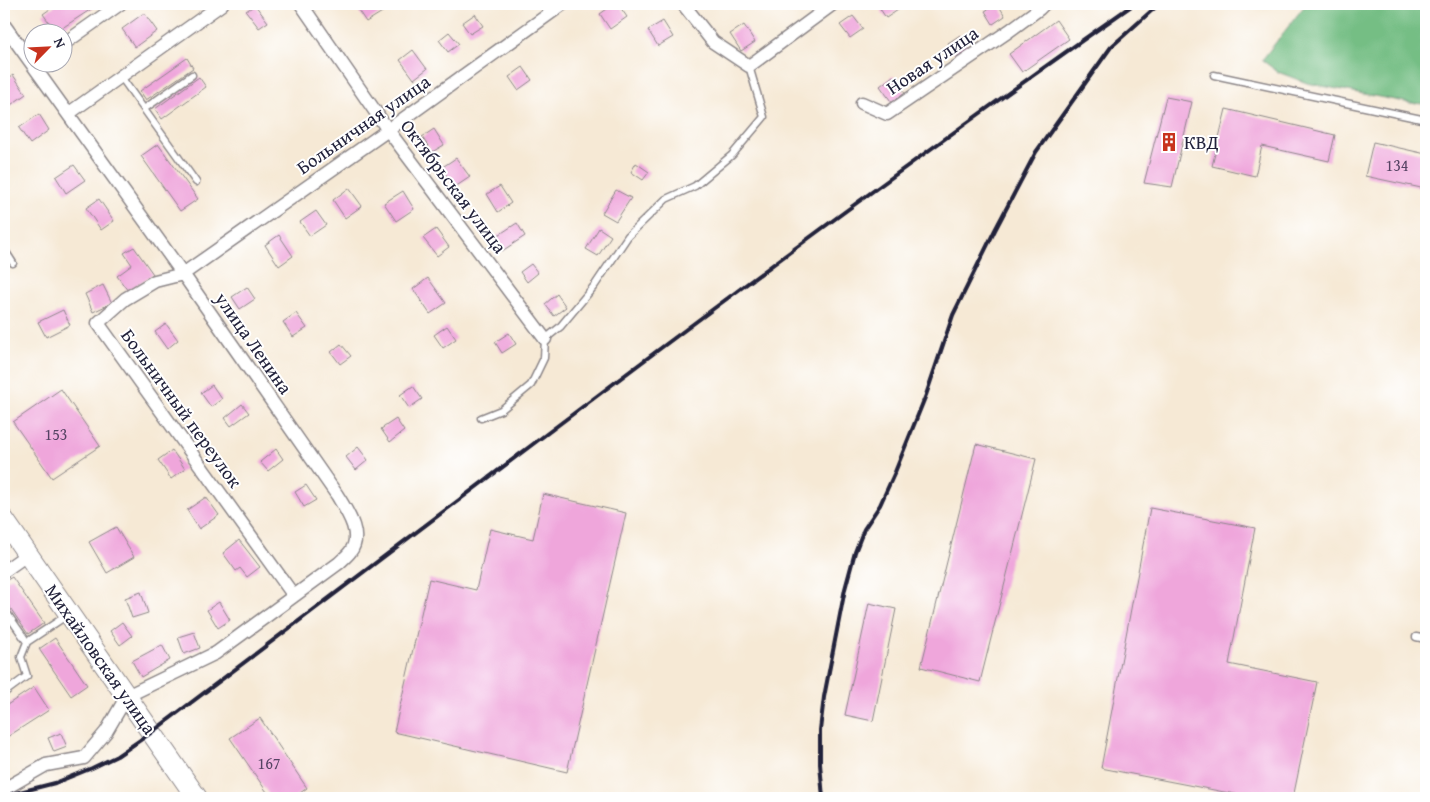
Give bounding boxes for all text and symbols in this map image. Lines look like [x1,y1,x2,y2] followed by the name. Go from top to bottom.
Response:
[880,19,984,101] street label: Новая улица
[22,22,72,72] north arrow
[49,34,71,52] text: N
[290,67,436,181] street label: Больничная улица
[394,113,514,259] street label: Октябрьская улица
[1184,128,1219,156] place label: КВД
[1158,131,1180,153] building icon: КВД
[1385,153,1409,177] house number: 134
[208,285,300,400] street label: улица Ленина
[115,323,249,493] street label: Больничный переулок
[44,422,68,446] house number: 153
[38,578,164,740] street label: Михайловская улица
[257,751,281,775] house number: 167

